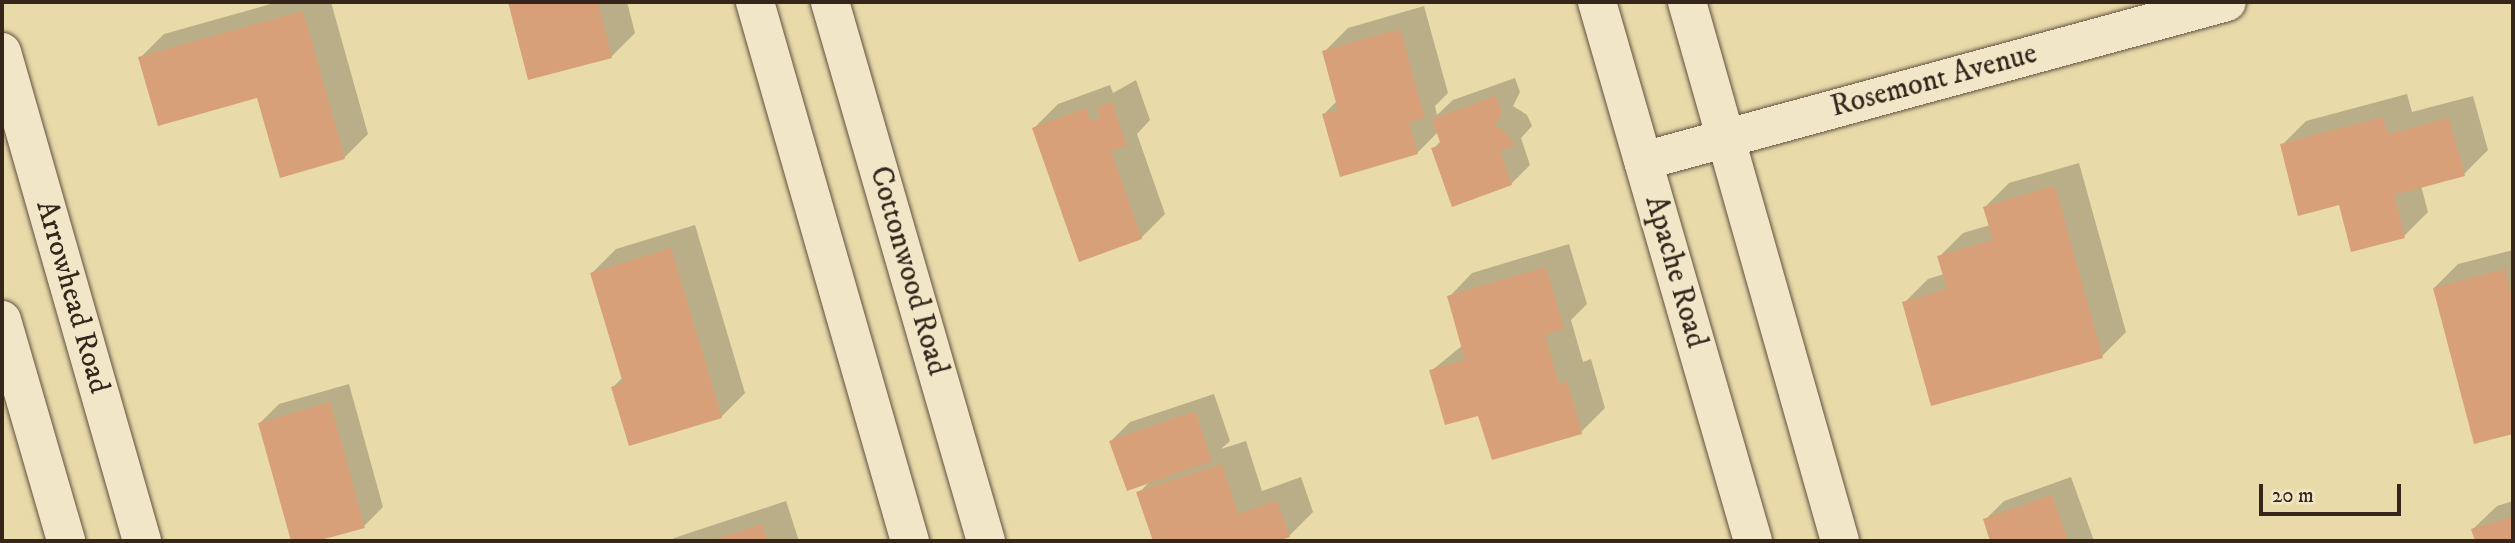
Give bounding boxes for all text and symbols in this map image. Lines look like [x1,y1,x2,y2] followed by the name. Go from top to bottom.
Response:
[1827,36,2041,126] street label: Rosemont Avenue
[861,162,955,380] street label: Cottonwood Road
[1636,192,1714,352] street label: Apache Road
[27,196,117,398] street label: Arrowhead Road
[2263,470,2405,514] scale bar
[2272,483,2314,509] text: 20 m

